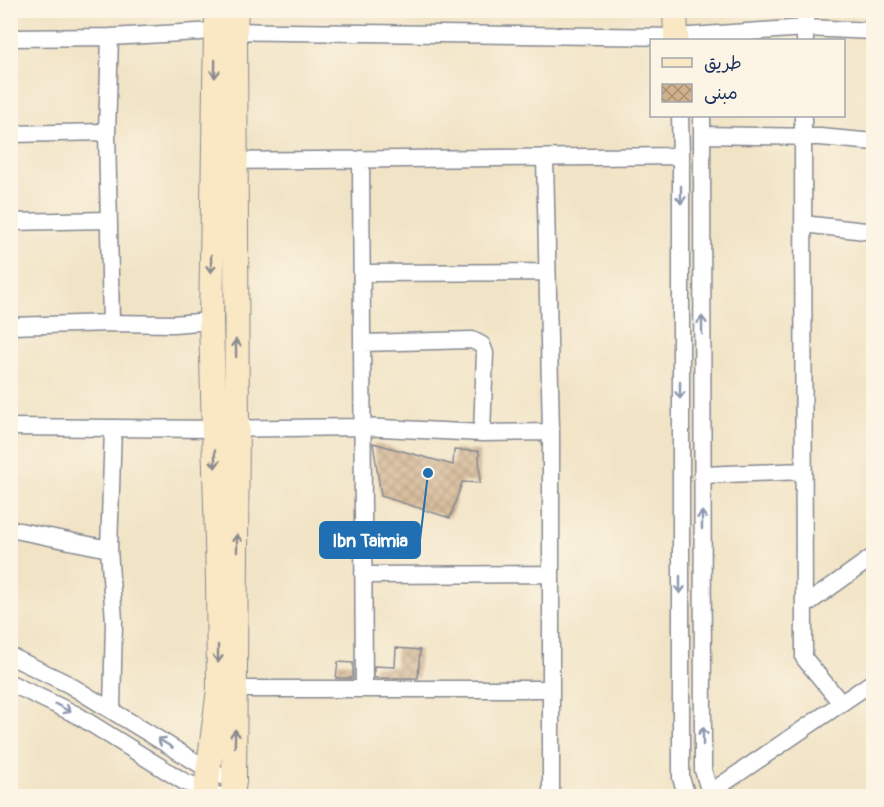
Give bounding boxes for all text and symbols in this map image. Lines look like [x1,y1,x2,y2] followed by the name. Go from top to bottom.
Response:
[650,39,845,117] legend
[704,52,742,75] text: طريق
[209,58,221,78] one-way arrow
[704,82,738,105] text: مبنى
[675,184,687,204] one-way arrow
[206,253,217,273] one-way arrow
[696,315,708,335] one-way arrow
[230,339,242,359] one-way arrow
[674,379,686,399] one-way arrow
[209,448,221,468] one-way arrow
[696,510,708,530] one-way arrow
[320,522,420,558] callout: Ibn Taimia
[332,530,408,553] text: Ibn Taimia
[231,534,243,554] one-way arrow
[674,574,686,594] one-way arrow
[212,643,224,663] one-way arrow
[54,703,72,714] one-way arrow
[697,726,709,746] one-way arrow
[229,729,240,749] one-way arrow
[156,736,173,749] one-way arrow

